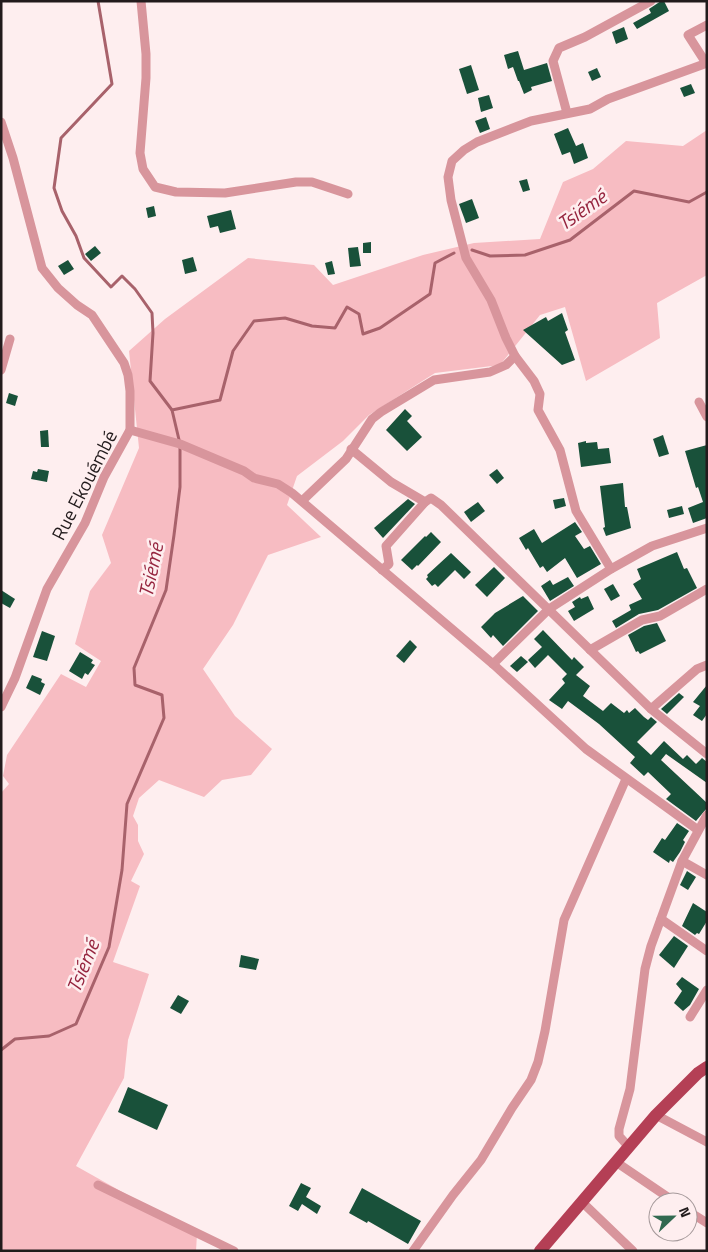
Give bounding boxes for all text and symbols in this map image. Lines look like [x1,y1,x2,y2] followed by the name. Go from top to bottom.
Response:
[551,180,614,238] water label: Tsiémé
[43,425,124,545] street label: Rue Ekouémbé
[130,538,172,600] water label: Tsiémé
[58,933,108,997] water label: Tsiémé
[648,1192,698,1242] north arrow
[674,1204,697,1220] text: N

